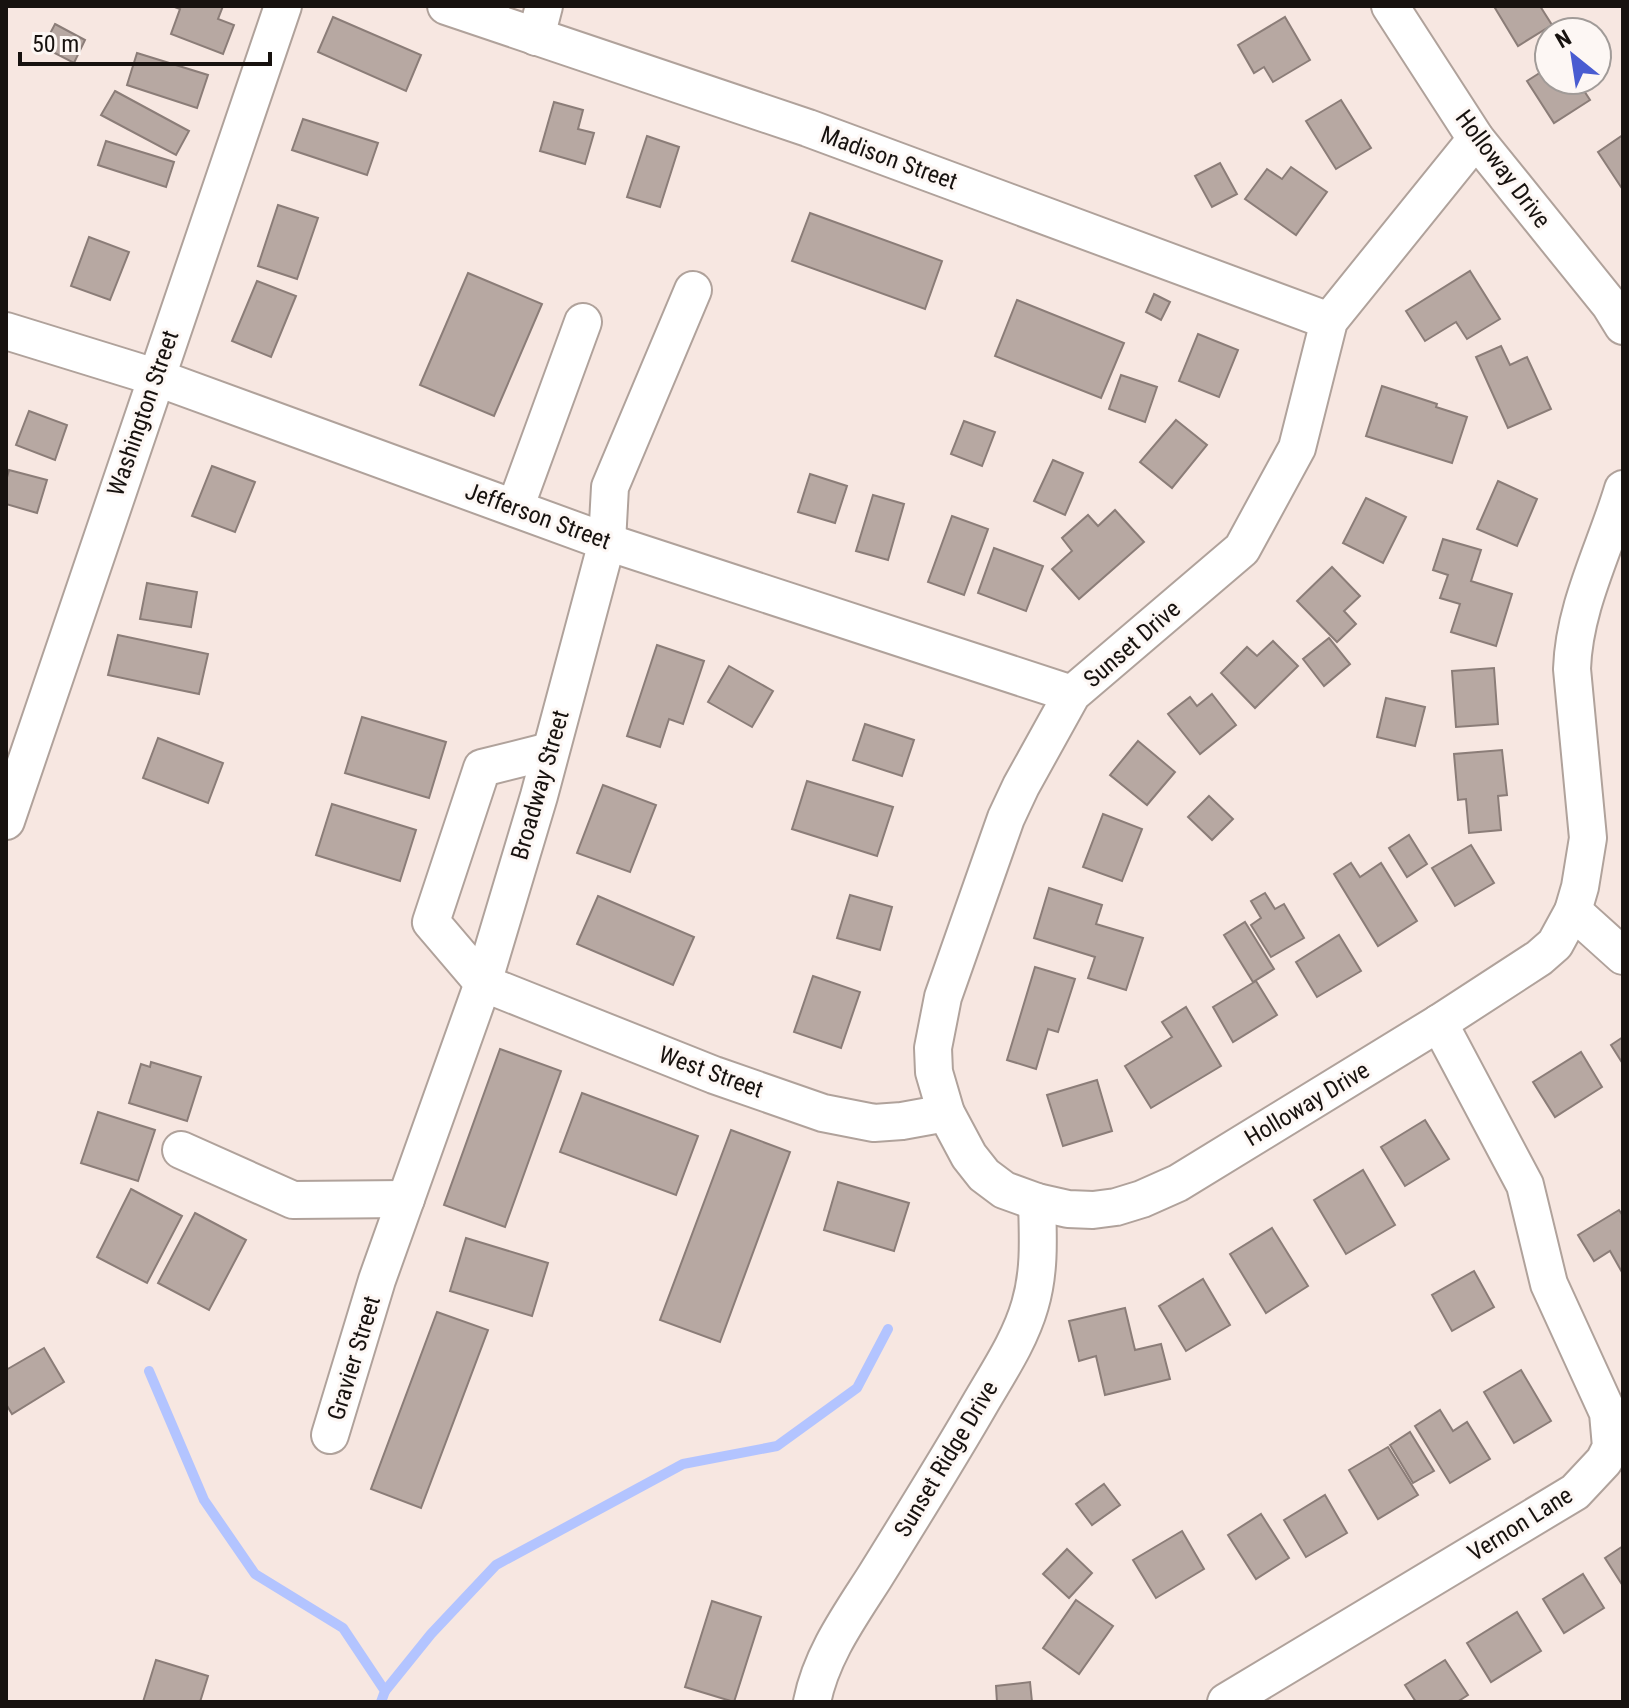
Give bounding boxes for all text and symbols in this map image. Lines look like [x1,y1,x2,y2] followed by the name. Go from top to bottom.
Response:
[20,16,270,66] scale bar
[1533,16,1613,96] north arrow
[1551,25,1575,53] text: N
[32,30,79,58] text: 50 m
[1450,105,1556,233] street label: Holloway Drive
[817,120,961,196] street label: Madison Street
[102,327,184,499] street label: Washington Street
[461,477,615,555] street label: Jefferson Street
[1078,595,1186,693] street label: Sunset Drive
[505,707,575,863] street label: Broadway Street
[655,1040,767,1104] street label: West Street
[1240,1056,1374,1152] street label: Holloway Drive
[322,1292,386,1424] street label: Gravier Street
[888,1376,1004,1542] street label: Sunset Ridge Drive
[1463,1481,1577,1567] street label: Vernon Lane

